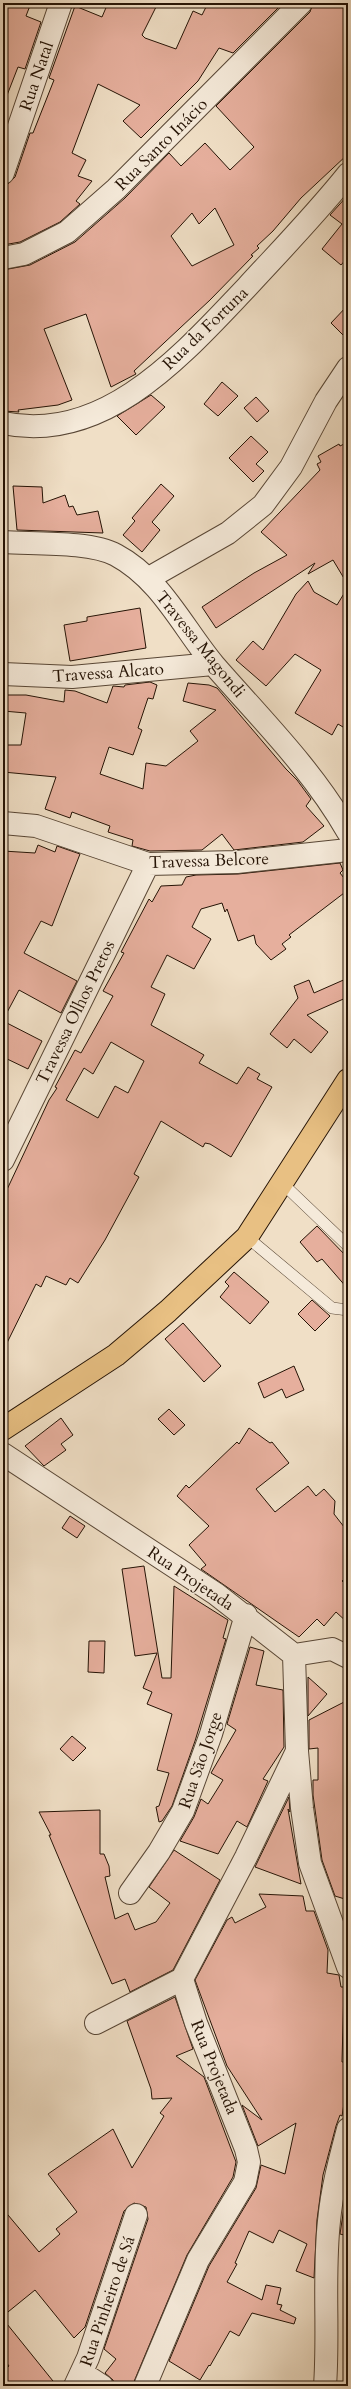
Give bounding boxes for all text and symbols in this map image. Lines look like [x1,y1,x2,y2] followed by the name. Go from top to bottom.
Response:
[14,38,59,114] street label: Rua Natal
[110,93,213,196] street label: Rua Santo Inácio
[158,281,254,375] street label: Rua da Fortuna
[150,586,251,703] street label: Travessa Magondi
[52,657,165,688] street label: Travessa Alcato
[149,847,269,874] street label: Travessa Belcore
[31,936,120,1088] street label: Travessa Olhos Pretos
[143,1541,239,1616] street label: Rua Projetada
[173,1709,228,1812] street label: Rua São Jorge
[185,2016,244,2118] street label: Rua Projetada
[74,2232,141,2369] street label: Rua Pinheiro de Sá

